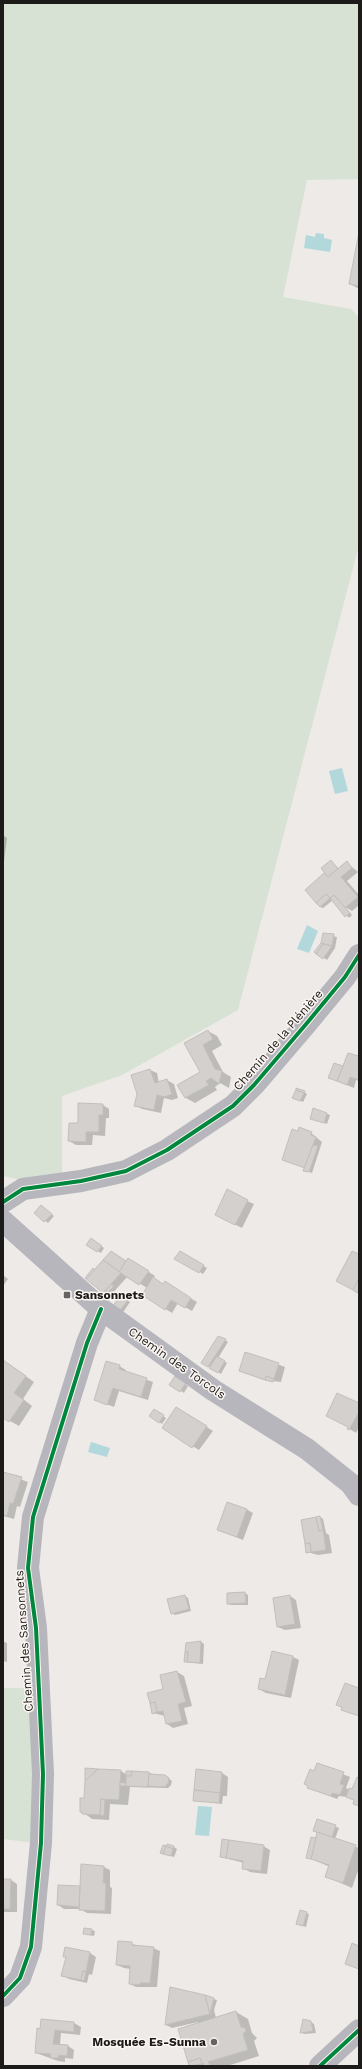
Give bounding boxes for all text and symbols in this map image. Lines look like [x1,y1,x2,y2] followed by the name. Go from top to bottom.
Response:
[231,987,326,1093] street label: Chemin de la Plénière
[75,1288,145,1302] place label: Sansonnets
[62,1290,72,1300] marker: Sansonnets
[126,1324,228,1402] street label: Chemin des Torcols
[12,1570,36,1712] street label: Chemin des Sansonnets
[92,2035,206,2049] place label: Mosquée Es-Sunna
[209,2037,219,2047] marker: Mosquée Es-Sunna

